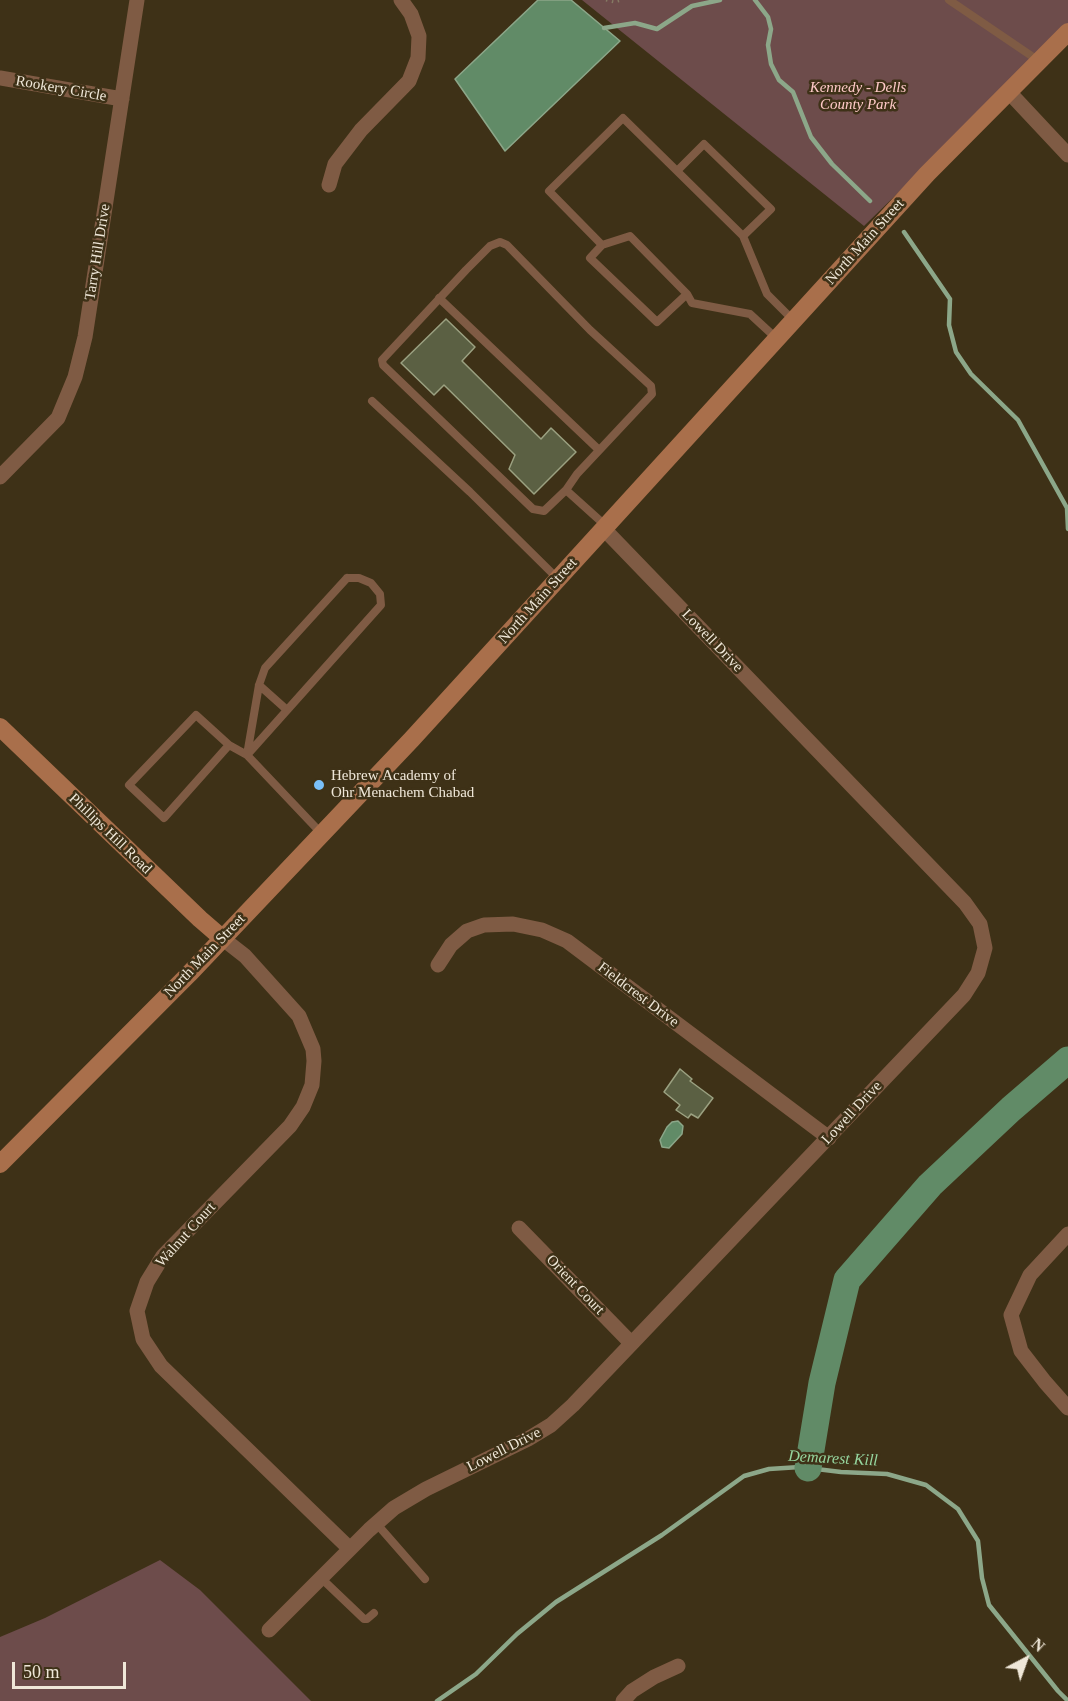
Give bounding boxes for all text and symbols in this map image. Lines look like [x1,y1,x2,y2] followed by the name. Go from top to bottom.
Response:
[14,72,108,106] street label: Rookery Circle
[810,79,906,114] park label: Kennedy - Dells County Park
[822,195,908,289] street label: North Main Street
[82,203,114,301] street label: Tarry Hill Drive
[495,554,581,648] street label: North Main Street
[678,606,746,676] street label: Lowell Drive
[331,767,474,802] place label: Hebrew Academy of Ohr Menachem Chabad
[312,778,326,792] marker: Hebrew Academy of Ohr Menachem Chabad
[65,790,155,878] street label: Phillips Hill Road
[161,910,249,1002] street label: North Main Street
[594,959,682,1031] street label: Fieldcrest Drive
[818,1077,886,1149] street label: Lowell Drive
[152,1199,220,1271] street label: Walnut Court
[542,1251,608,1319] street label: Orient Court
[464,1424,544,1476] street label: Lowell Drive
[788,1447,878,1471] water label: Demarest Kill
[996,1629,1056,1689] north arrow
[1028,1635,1048,1655] text: N
[15,1650,129,1688] scale bar
[23,1662,60,1682] text: 50 m

